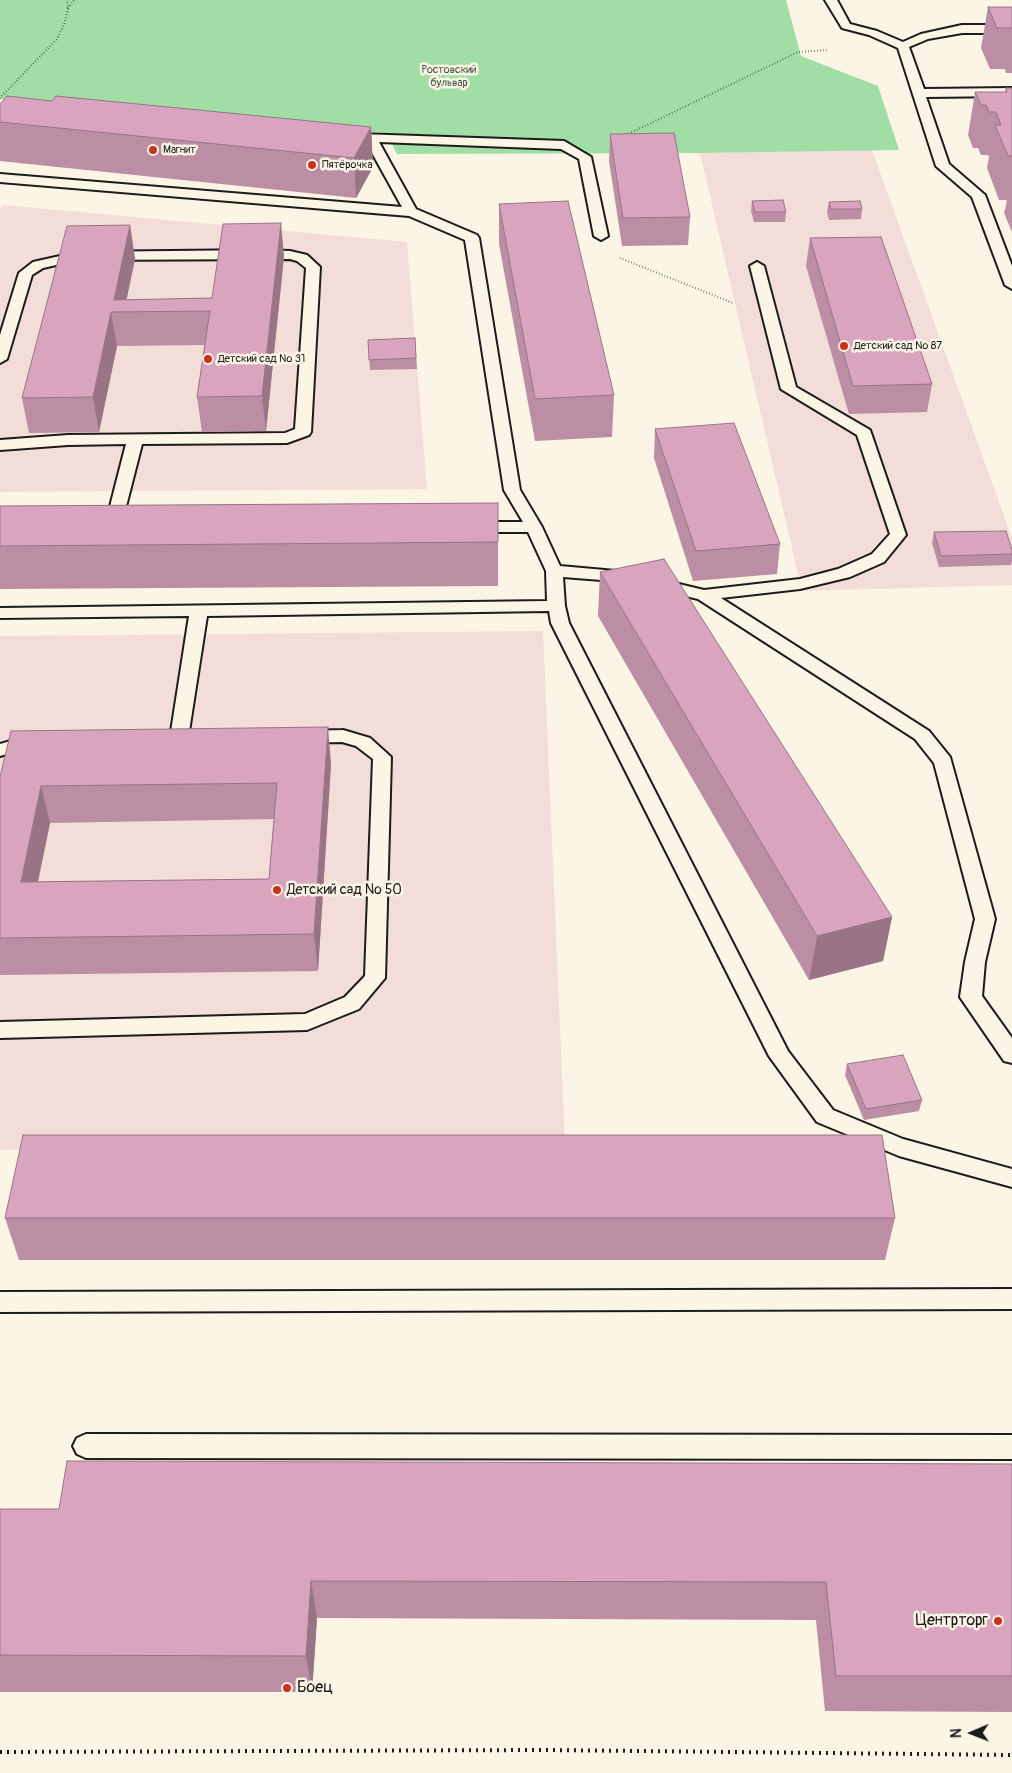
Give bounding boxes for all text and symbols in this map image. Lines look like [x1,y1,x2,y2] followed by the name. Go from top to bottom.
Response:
[421,63,477,89] park label: Ростовский бульвар
[163,143,196,157] place label: Магнит
[147,144,159,156] marker: Магнит
[322,158,373,172] place label: Пятёрочка
[306,159,318,171] marker: Пятёрочка
[854,339,942,353] place label: Детский сад № 87
[838,340,850,352] marker: Детский сад № 87
[218,352,305,366] place label: Детский сад № 31
[202,353,214,365] marker: Детский сад № 31
[287,882,402,898] place label: Детский сад № 50
[271,884,283,896] marker: Детский сад № 50
[916,1611,988,1631] place label: Центрторг
[992,1615,1004,1627] marker: Центрторг
[297,1678,333,1698] place label: Боец
[281,1682,293,1694] marker: Боец
[947,1708,997,1758] north arrow
[948,1728,965,1738] text: N

